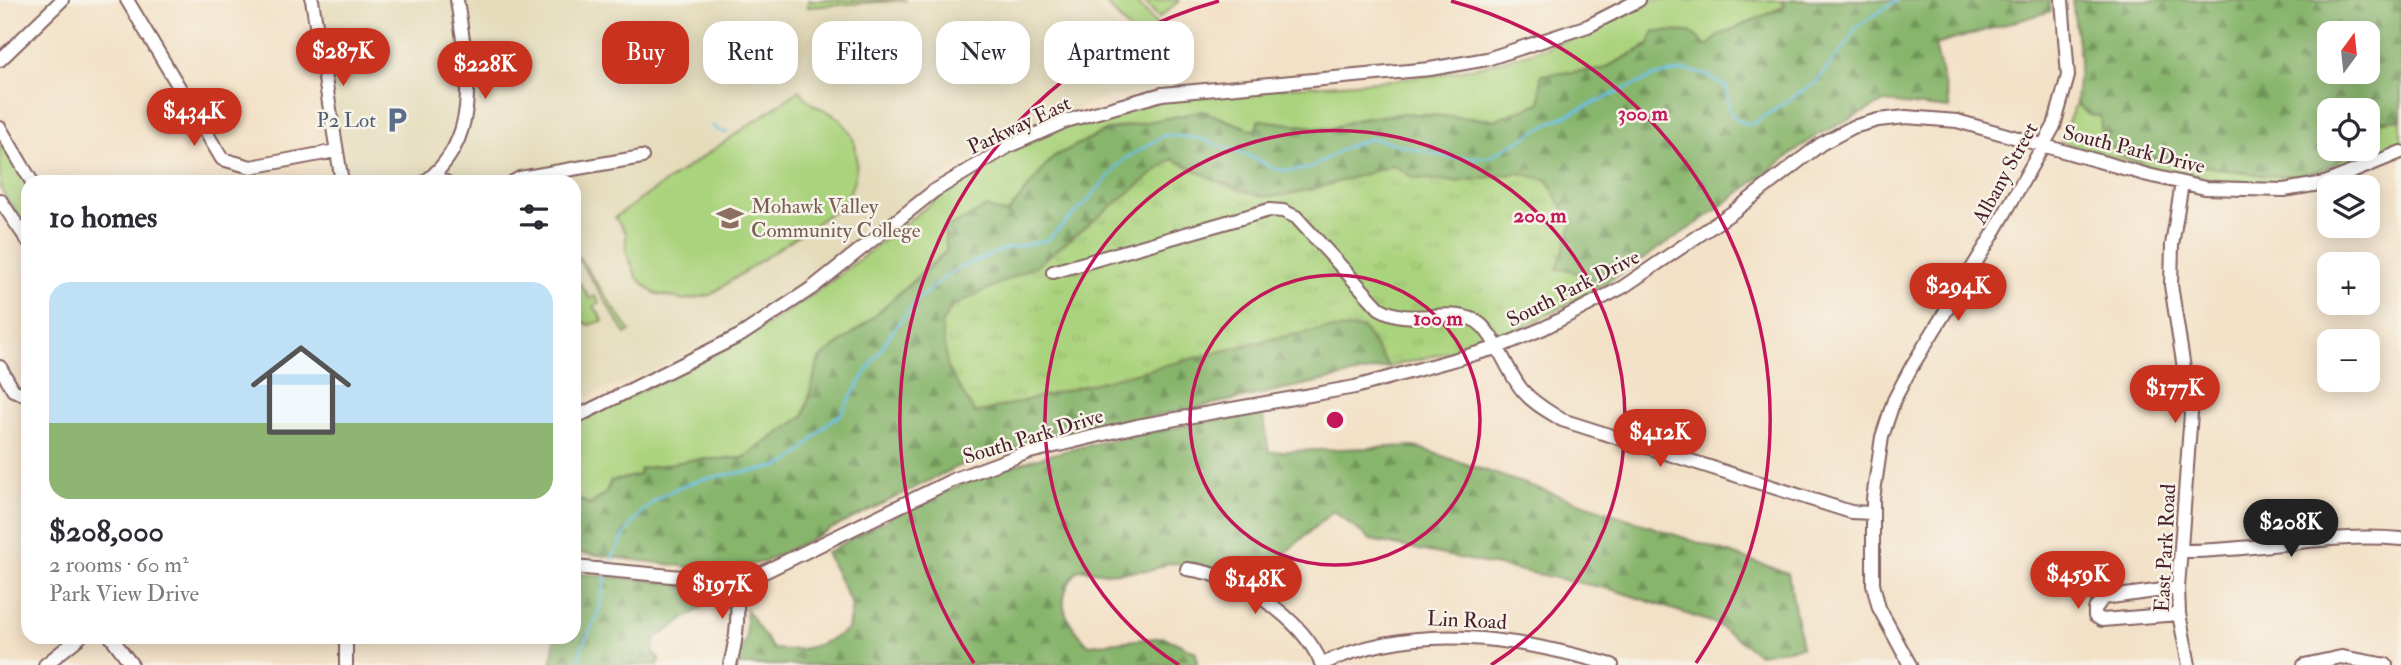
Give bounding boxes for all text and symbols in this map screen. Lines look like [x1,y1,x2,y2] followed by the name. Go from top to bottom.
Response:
[602,21,689,84] chip: Buy
[703,21,798,84] chip: Rent
[812,21,922,84] chip: Filters
[936,21,1030,84] chip: New
[1044,21,1194,84] chip: Apartment
[2317,21,2380,84] north arrow
[2317,21,2380,392] map controls
[294,28,392,88] pin: $287K
[312,36,374,65] text: $287K
[436,42,534,101] pin: $228K
[453,49,517,78] text: $228K
[145,88,243,148] pin: $434K
[963,90,1075,161] street label: Parkway East
[163,96,225,125] text: $434K
[2317,98,2380,161] button: locate
[1618,100,1669,127] text: 300 m
[382,105,412,135] parking icon: P2 Lot
[316,107,376,134] place label: P2 Lot
[1966,117,2045,230] street label: Albany Street
[2060,119,2208,180] street label: South Park Drive
[2317,175,2380,238] button: layers
[751,193,921,244] place label: Mohawk Valley Community College
[515,198,553,236] icon: filters
[49,199,157,236] text: 10 homes
[1514,202,1567,229] text: 200 m
[715,203,745,233] school or university icon: Mohawk Valley Community College
[1502,243,1644,334] street label: South Park Drive
[2317,252,2380,315] button: +
[1909,264,2007,323] pin: $294K
[1926,271,1990,300] text: $294K
[1413,305,1464,332] text: 100 m
[238,327,364,453] icon: home
[2317,329,2380,392] button: −
[2126,366,2224,425] pin: $177K
[2146,373,2204,402] text: $177K
[960,402,1107,471] street label: South Park Drive
[1323,408,1347,432] centre of rings
[1611,410,1709,469] pin: $412K
[1629,417,1691,446] text: $412K
[2149,482,2182,613] street label: East Park Road
[2242,500,2340,559] pin: $208K
[2259,507,2323,536] text: $208K
[49,513,164,550] text: $208,000
[49,550,189,579] text: 2 rooms · 60 m²
[2029,552,2127,611] pin: $459K
[1206,556,1304,616] pin: $148K
[2046,559,2110,588] text: $459K
[673,562,771,621] pin: $197K
[1225,564,1285,593] text: $148K
[692,569,752,598] text: $197K
[49,579,199,608] text: Park View Drive
[1426,605,1508,636] street label: Lin Road

